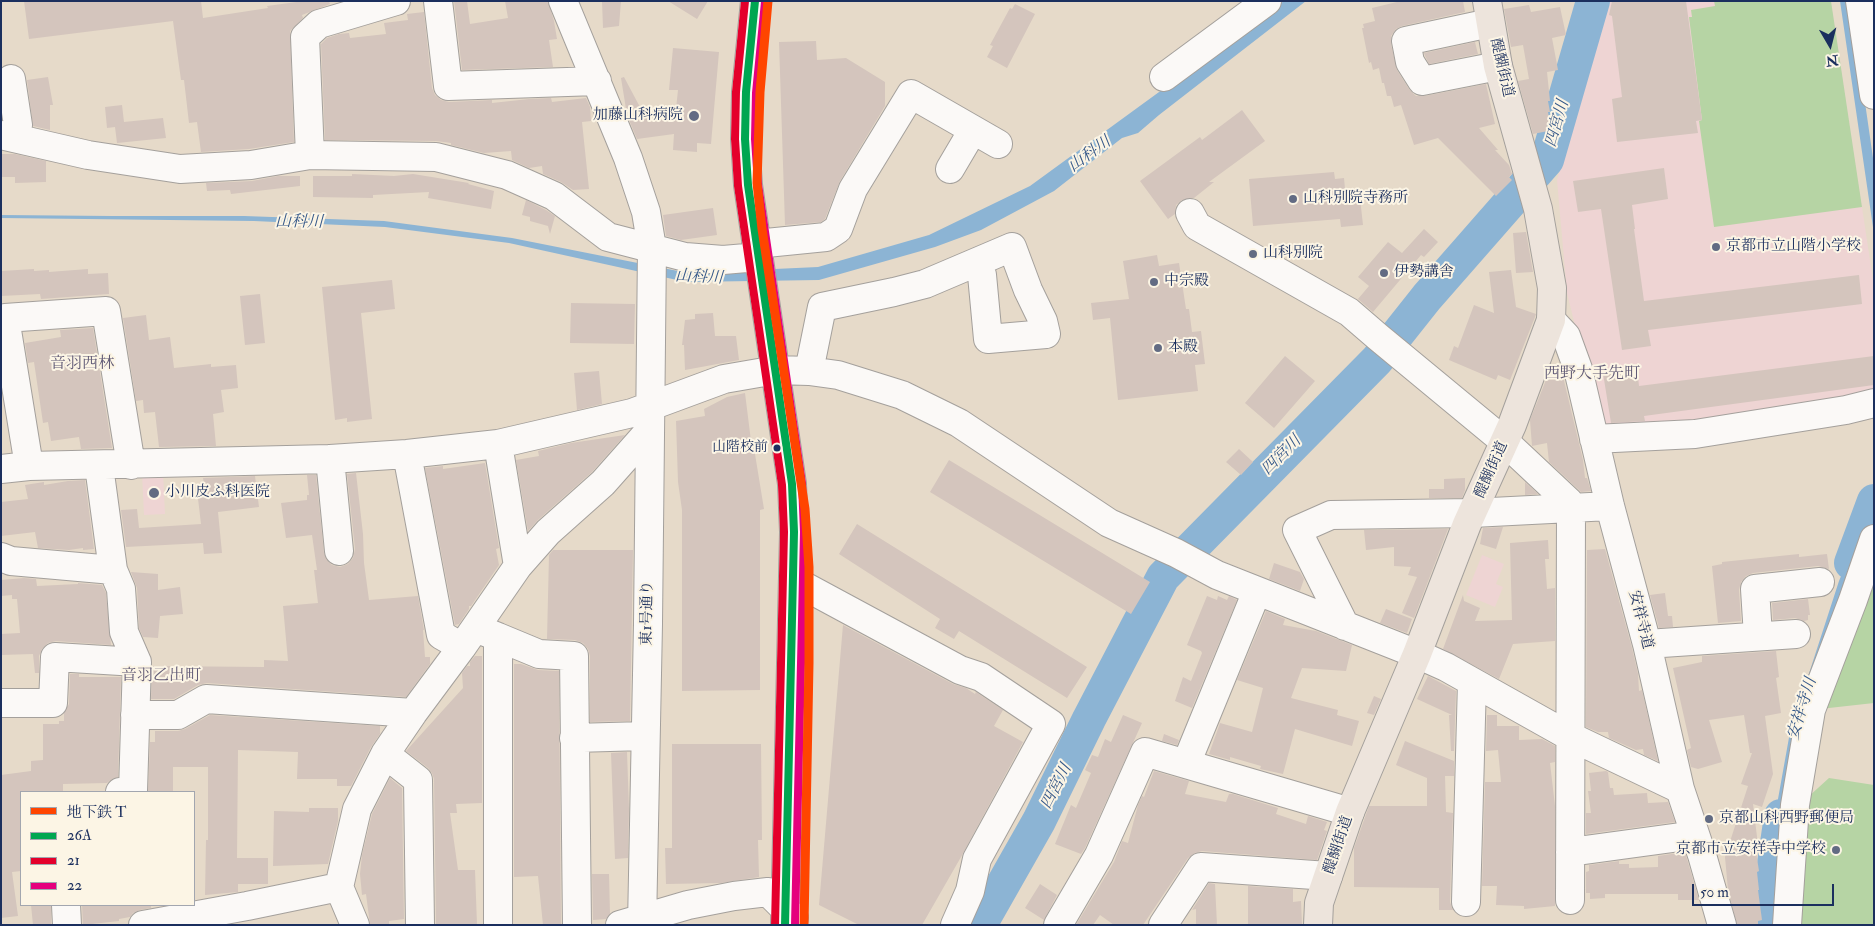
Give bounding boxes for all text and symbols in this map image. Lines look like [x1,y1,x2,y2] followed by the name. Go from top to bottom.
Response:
[1805,20,1855,70] north arrow
[1485,37,1517,99] street label: 醍醐街道
[1825,51,1840,70] text: N
[1542,98,1574,150] water label: 四宮川
[593,107,683,125] place label: 加藤山科病院
[687,109,701,123] marker: 加藤山科病院
[1065,133,1115,177] water label: 山科川
[1303,190,1408,208] place label: 山科別院寺務所
[1287,193,1299,205] marker: 山科別院寺務所
[275,213,323,233] water label: 山科川
[1726,238,1861,256] place label: 京都市立山階小学校
[1710,241,1722,253] marker: 京都市立山階小学校
[1263,245,1323,263] place label: 山科別院
[1247,248,1259,260] marker: 山科別院
[1394,264,1454,282] place label: 伊勢講舎
[675,267,723,289] water label: 山科川
[1378,267,1390,279] marker: 伊勢講舎
[1164,273,1209,291] place label: 中宗殿
[1148,276,1160,288] marker: 中宗殿
[1168,339,1198,357] place label: 本殿
[1152,342,1164,354] marker: 本殿
[50,355,114,375] district label: 音羽西林
[1544,365,1640,385] district label: 西野大手先町
[1258,432,1306,480] water label: 四宮川
[1472,439,1512,501] street label: 醍醐街道
[712,440,768,456] place label: 山階校前
[772,443,782,453] marker: 山階校前
[165,484,270,502] place label: 小川皮ふ科医院
[147,486,161,500] marker: 小川皮ふ科医院
[638,580,658,646] street label: 東1号通り
[1624,589,1656,651] street label: 安祥寺道
[121,667,201,687] district label: 音羽乙出町
[1784,676,1822,742] water label: 安祥寺川
[1038,761,1076,813] water label: 四宮川
[20,791,195,906] legend
[67,803,126,822] text: 地下鉄 T
[1719,810,1854,828] place label: 京都山科西野郵便局
[1703,813,1715,825] marker: 京都山科西野郵便局
[1321,814,1357,876] street label: 醍醐街道
[67,826,92,845] text: 26A
[1676,841,1826,859] place label: 京都市立安祥寺中学校
[1830,844,1842,856] marker: 京都市立安祥寺中学校
[67,851,80,870] text: 21
[1695,874,1838,906] scale bar
[67,876,82,895] text: 22
[1700,883,1729,902] text: 50 m

